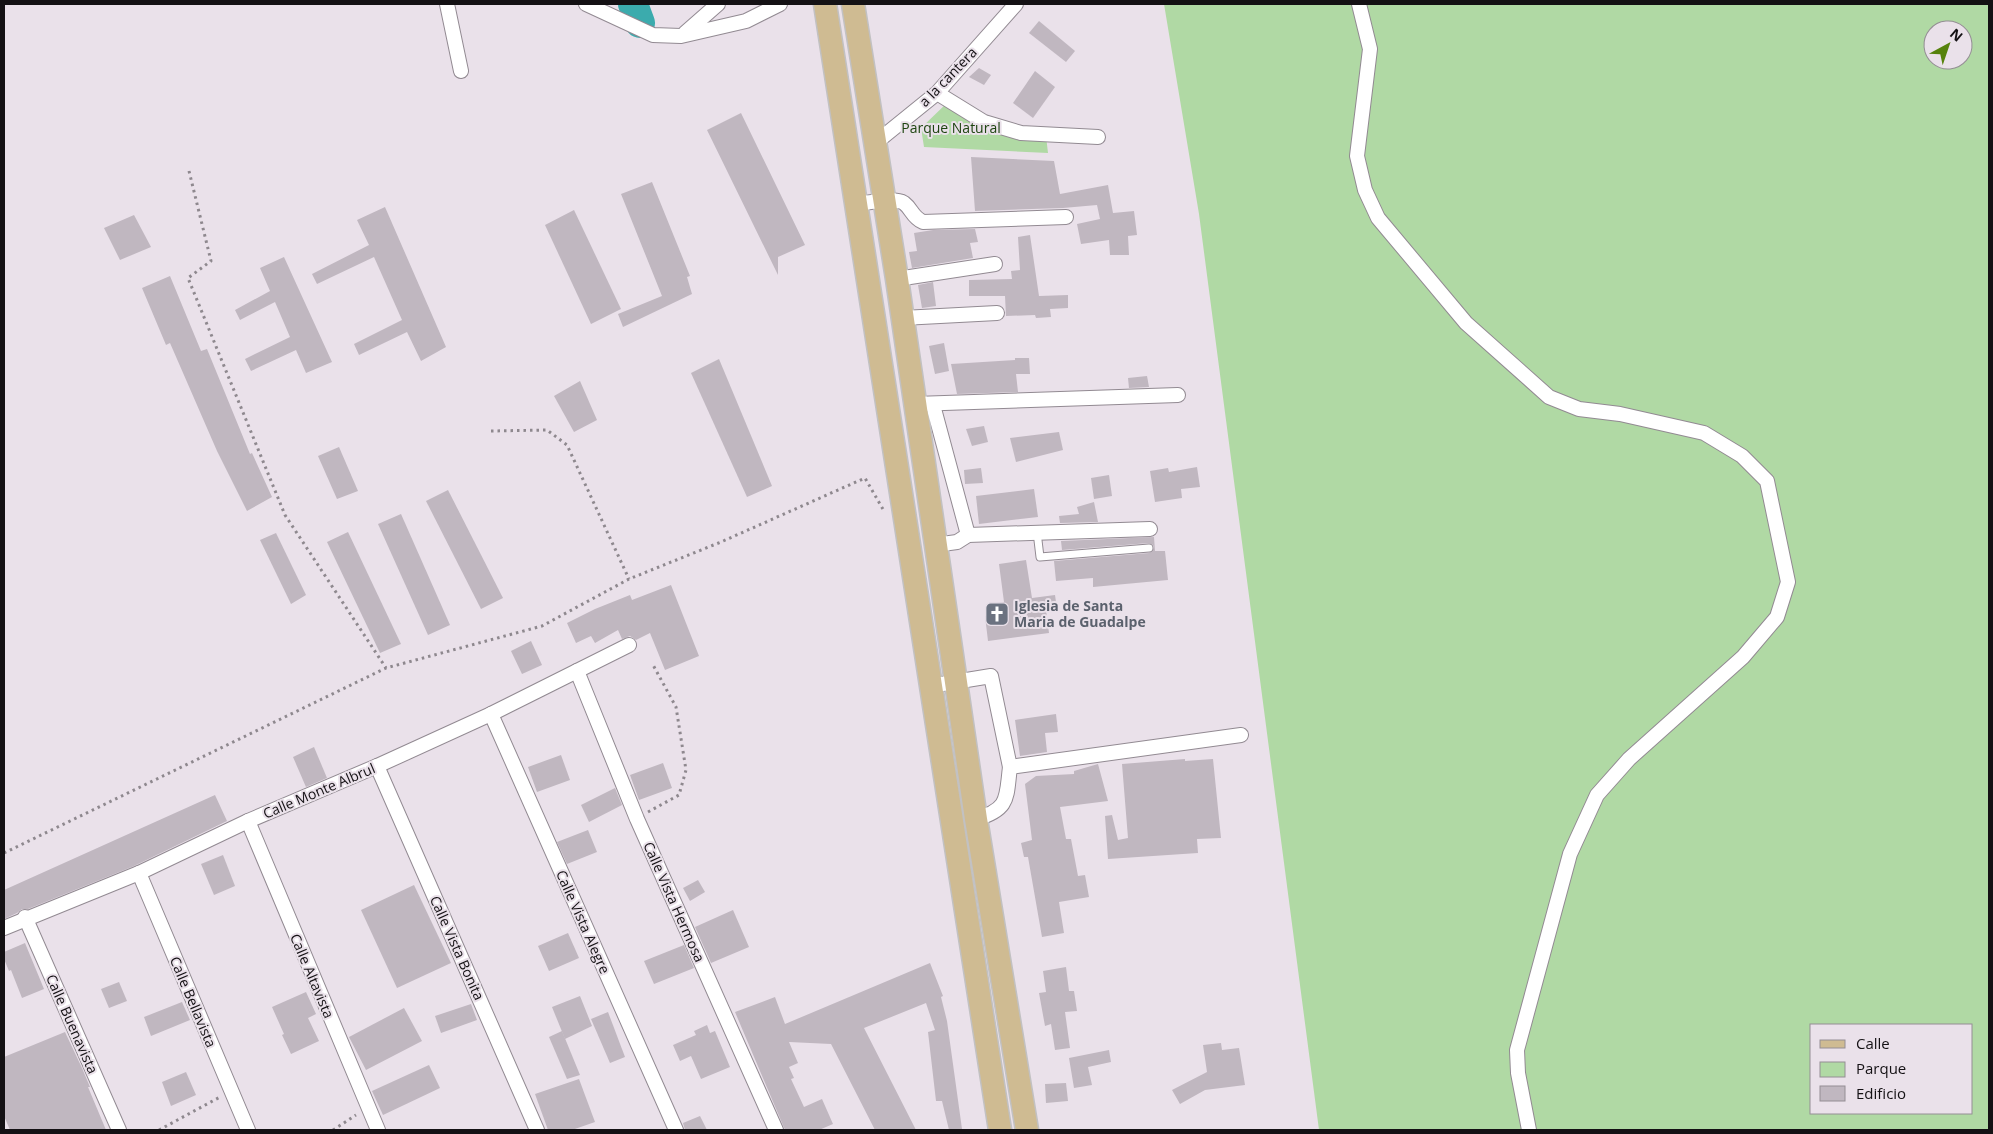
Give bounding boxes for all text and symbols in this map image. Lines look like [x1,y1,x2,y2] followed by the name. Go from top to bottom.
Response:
[1923,20,1973,70] north arrow
[1946,24,1967,46] text: N
[914,43,981,111] street label: a la cantera
[901,118,1001,137] park label: Parque Natural
[1014,596,1146,631] place label: Iglesia de Santa Maria de Guadalpe
[984,601,1010,627] church icon: Iglesia de Santa Maria de Guadalpe
[260,758,378,823] street label: Calle Monte Albrul
[639,839,710,965] street label: Calle Vista Hermosa
[552,867,615,977] street label: Calle Vista Alegre
[426,893,489,1003] street label: Calle Vista Bonita
[286,931,339,1021] street label: Calle Altavista
[166,953,221,1050] street label: Calle Bellavista
[42,971,103,1077] street label: Calle Buenavista
[1810,1024,1973,1114] legend
[1856,1033,1890,1053] text: Calle
[1856,1058,1906,1078] text: Parque
[1856,1083,1906,1103] text: Edificio

